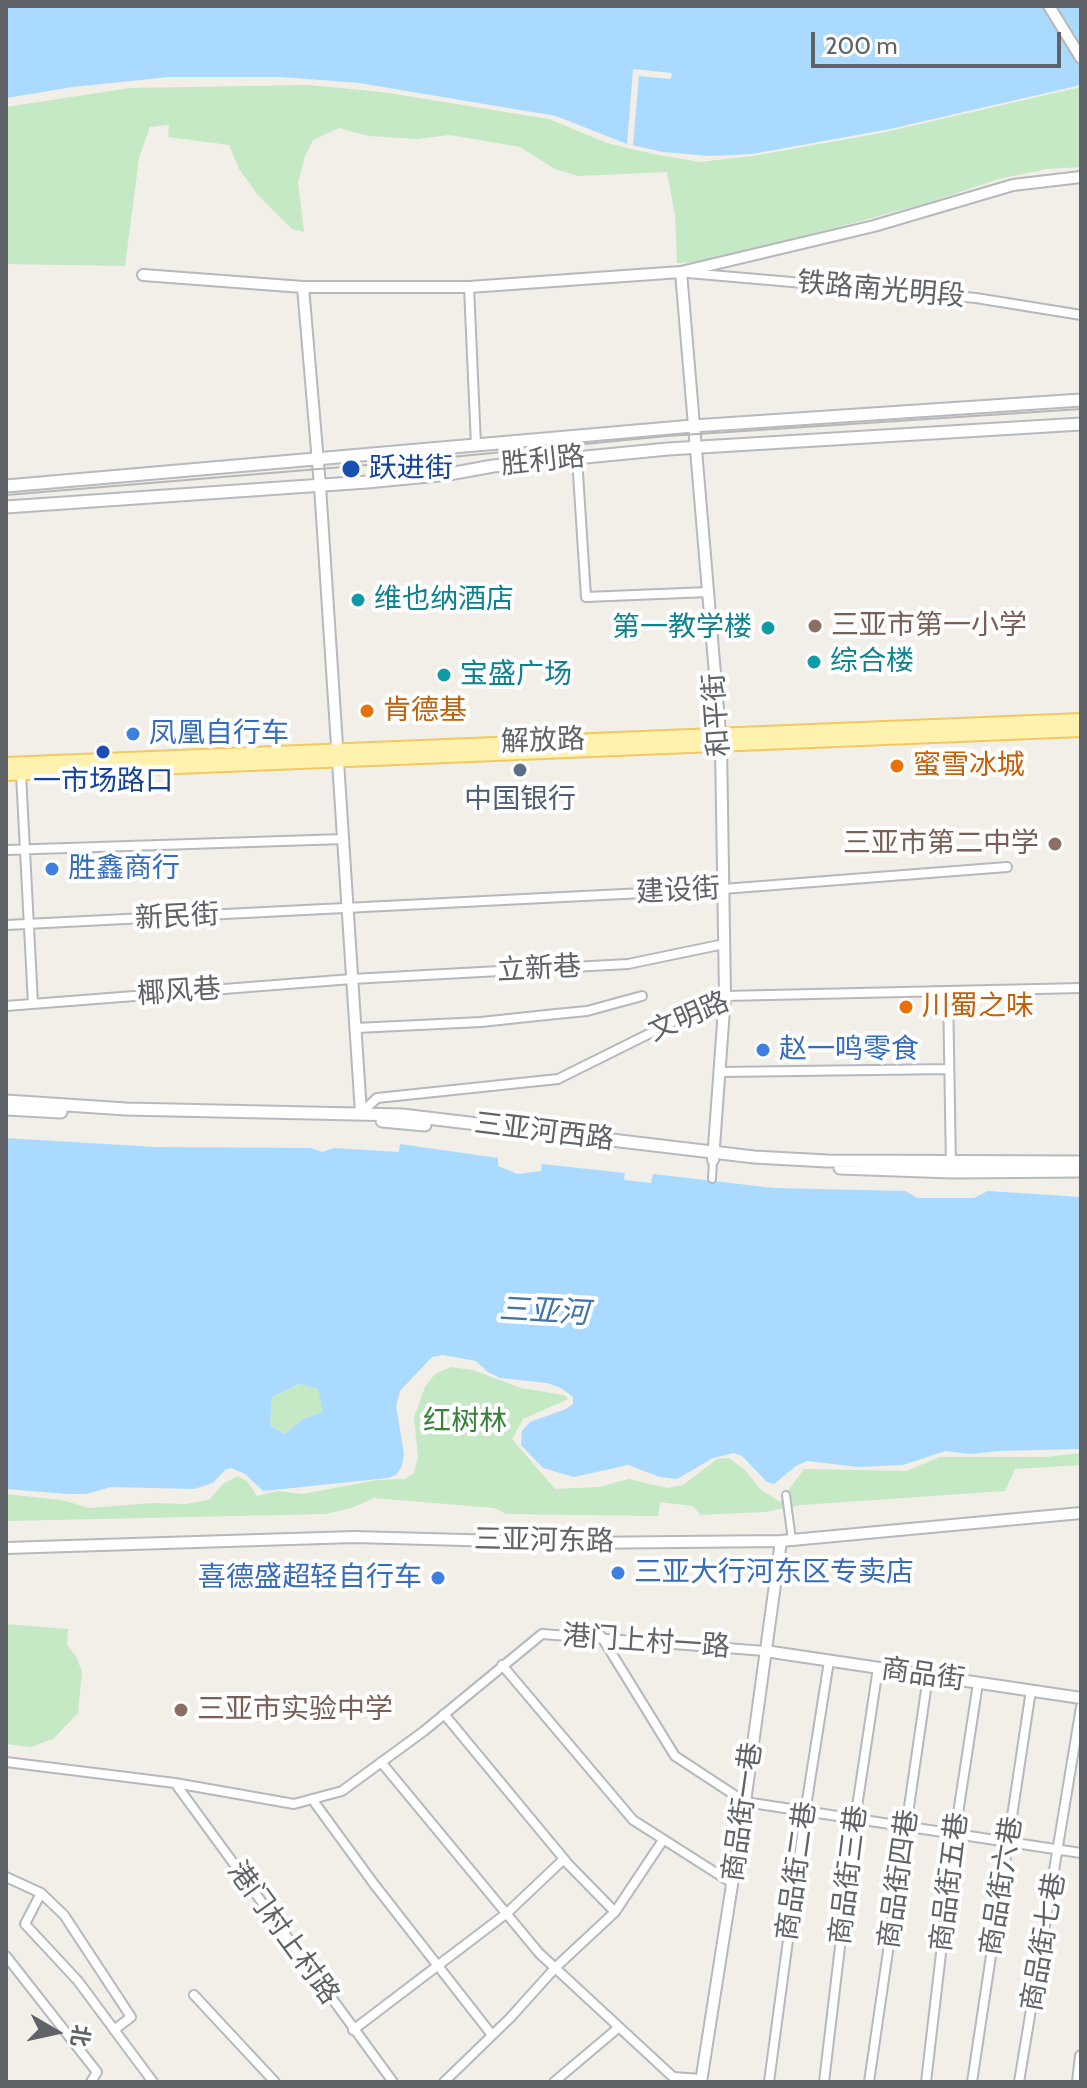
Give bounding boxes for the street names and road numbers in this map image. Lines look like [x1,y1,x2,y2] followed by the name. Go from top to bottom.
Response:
[796,266,966,314] street label: 铁路南光明段
[499,440,587,482] street label: 胜利路
[697,672,737,758] street label: 和平街
[500,723,586,759] street label: 解放路
[635,872,721,910] street label: 建设街
[134,898,220,936] street label: 新民街
[496,950,582,988] street label: 立新巷
[136,972,222,1012] street label: 椰风巷
[644,985,734,1049] street label: 文明路
[472,1107,616,1157] street label: 三亚河西路
[474,1523,614,1559] street label: 三亚河东路
[561,1619,731,1665] street label: 港门上村一路
[879,1653,967,1697] street label: 商品街
[717,1740,769,1884] street label: 商品街一巷
[771,1799,823,1943] street label: 商品街二巷
[824,1803,874,1947] street label: 商品街三巷
[873,1807,925,1951] street label: 商品街四巷
[925,1810,975,1954] street label: 商品街五巷
[974,1814,1030,1958] street label: 商品街六巷
[220,1855,346,2011] street label: 港门村上村路
[1015,1870,1073,2014] street label: 商品街七巷

